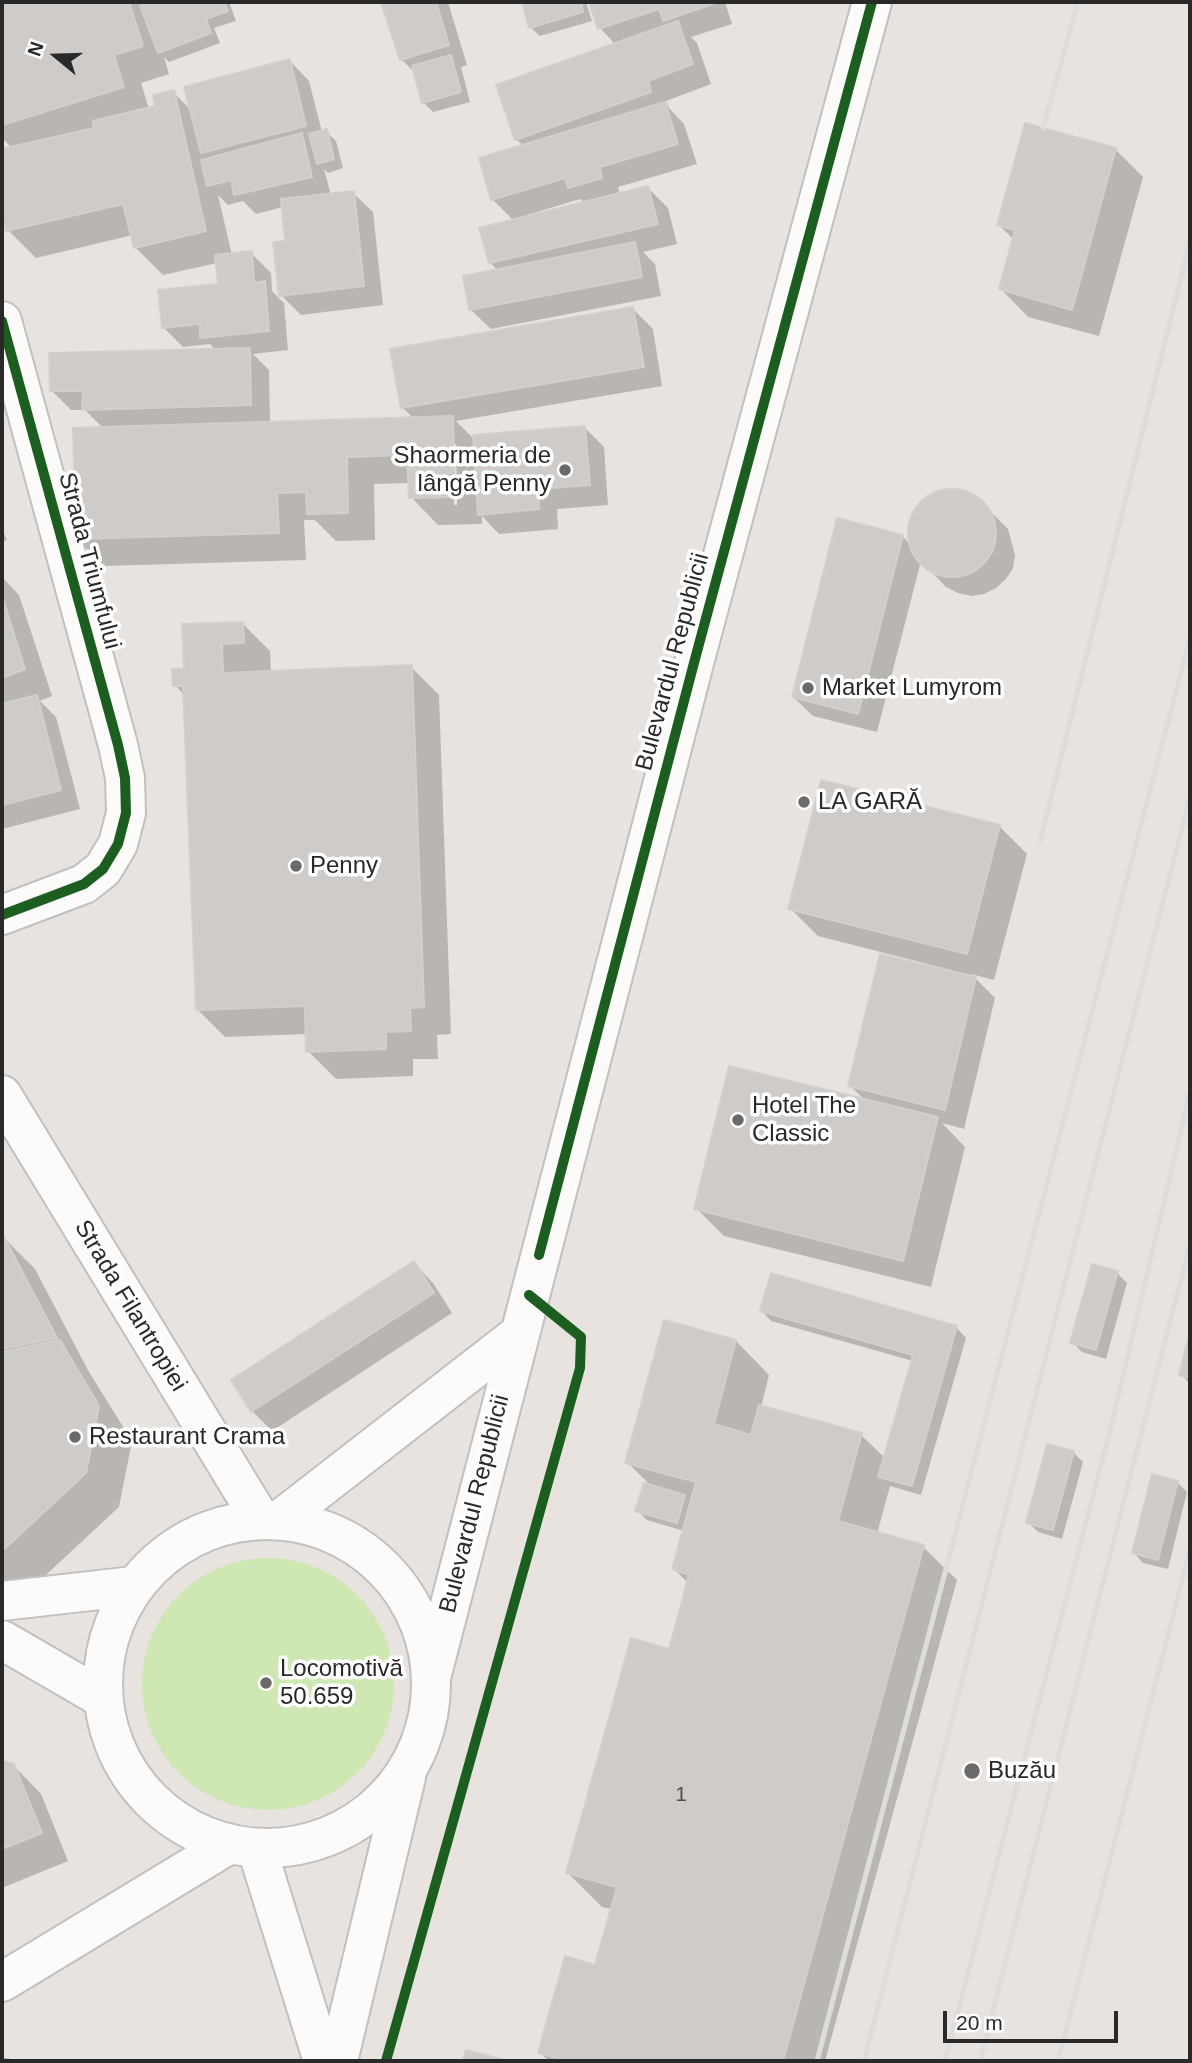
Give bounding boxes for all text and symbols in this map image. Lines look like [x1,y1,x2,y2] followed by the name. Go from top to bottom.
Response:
[21,21,91,91] north arrow
[24,39,48,59] text: N
[394,442,551,498] place label: Shaormeria de lângă Penny
[557,462,573,478] marker: Shaormeria de lângă Penny
[52,469,126,653] street label: Strada Triumfului
[630,550,716,774] street label: Bulevardul Republicii
[822,674,1002,702] place label: Market Lumyrom
[800,680,816,696] marker: Market Lumyrom
[818,788,922,816] place label: LA GARĂ
[796,794,812,810] marker: LA GARĂ
[310,852,378,880] place label: Penny
[288,858,304,874] marker: Penny
[752,1092,856,1148] place label: Hotel The Classic
[730,1112,746,1128] marker: Hotel The Classic
[68,1215,192,1397] street label: Strada Filantropiei
[434,1392,516,1616] street label: Bulevardul Republicii
[89,1423,285,1451] place label: Restaurant Crama
[67,1429,83,1445] marker: Restaurant Crama
[280,1655,403,1711] place label: Locomotivă 50.659
[258,1675,274,1691] marker: Locomotivă 50.659
[988,1757,1056,1785] place label: Buzău
[962,1761,982,1781] marker: Buzău
[675,1782,687,1808] house number: 1
[947,1996,1122,2040] scale bar
[956,2011,1003,2034] text: 20 m

